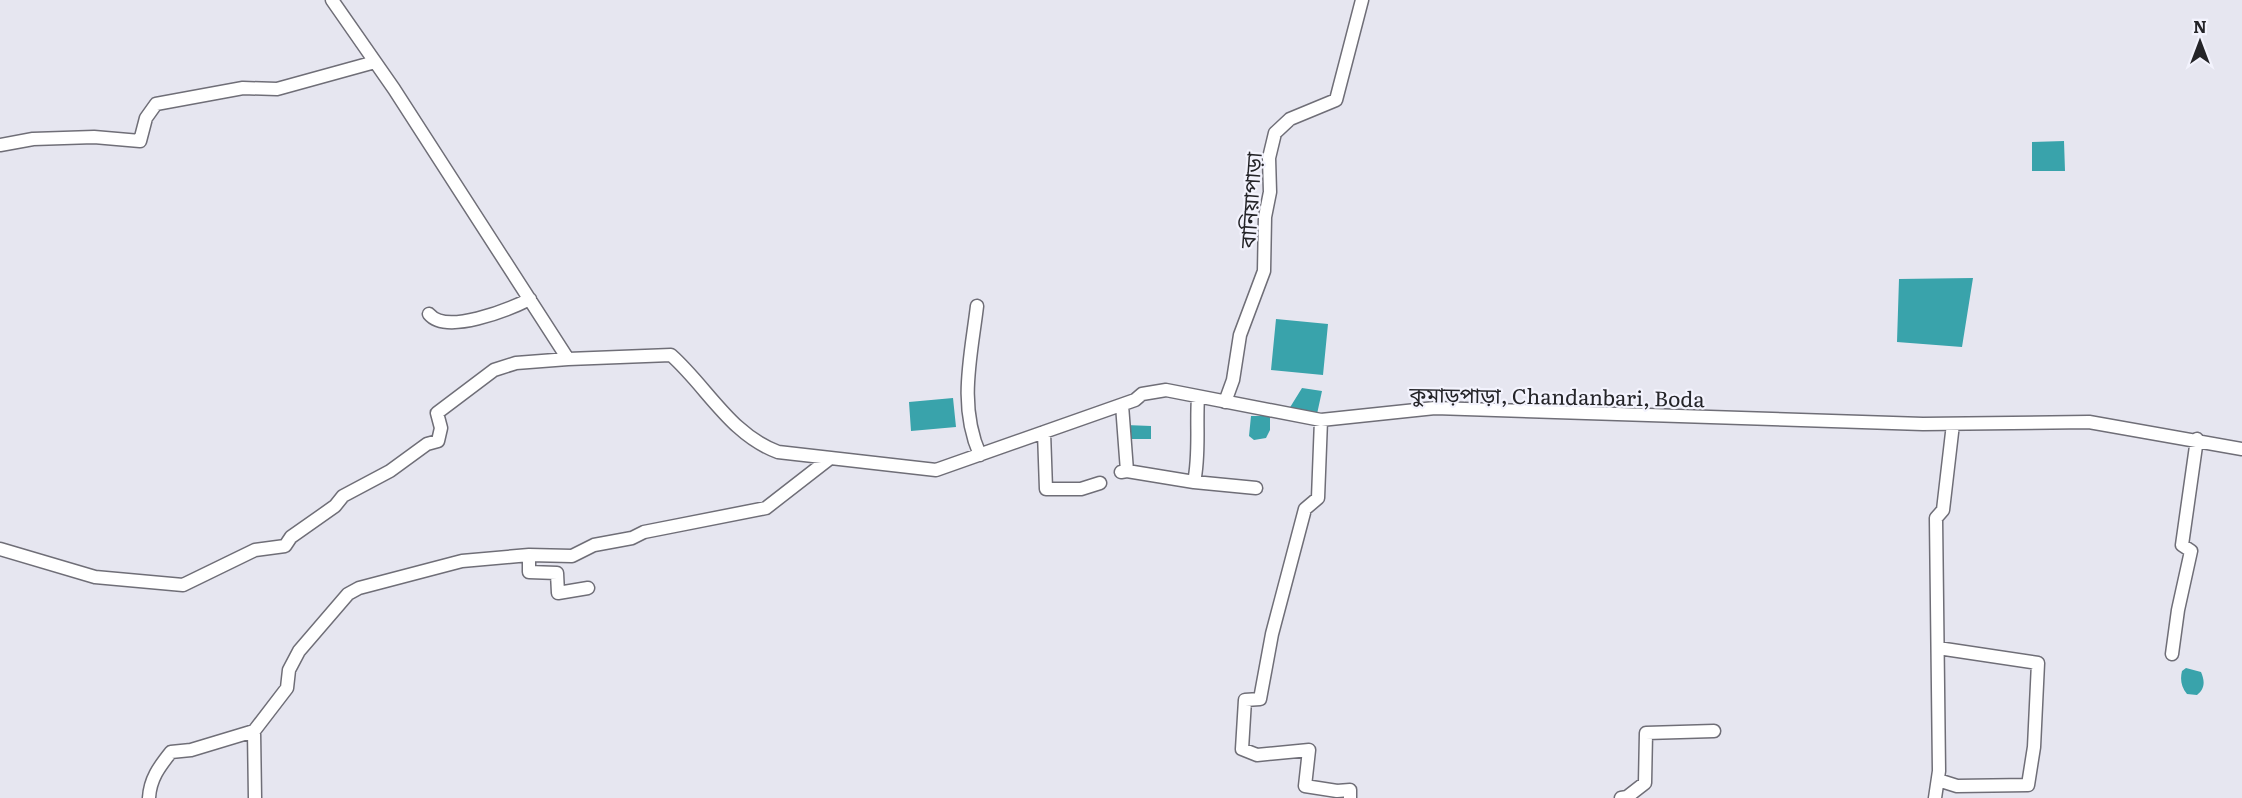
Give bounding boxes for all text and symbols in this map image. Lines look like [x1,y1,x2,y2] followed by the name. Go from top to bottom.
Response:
[2170,12,2230,72] north arrow
[2193,14,2207,38] text: N
[1230,151,1268,250] street label: বানিয়াপাড়া
[1408,377,1706,413] street label: কুমাড়পাড়া, Chandanbari, Boda

